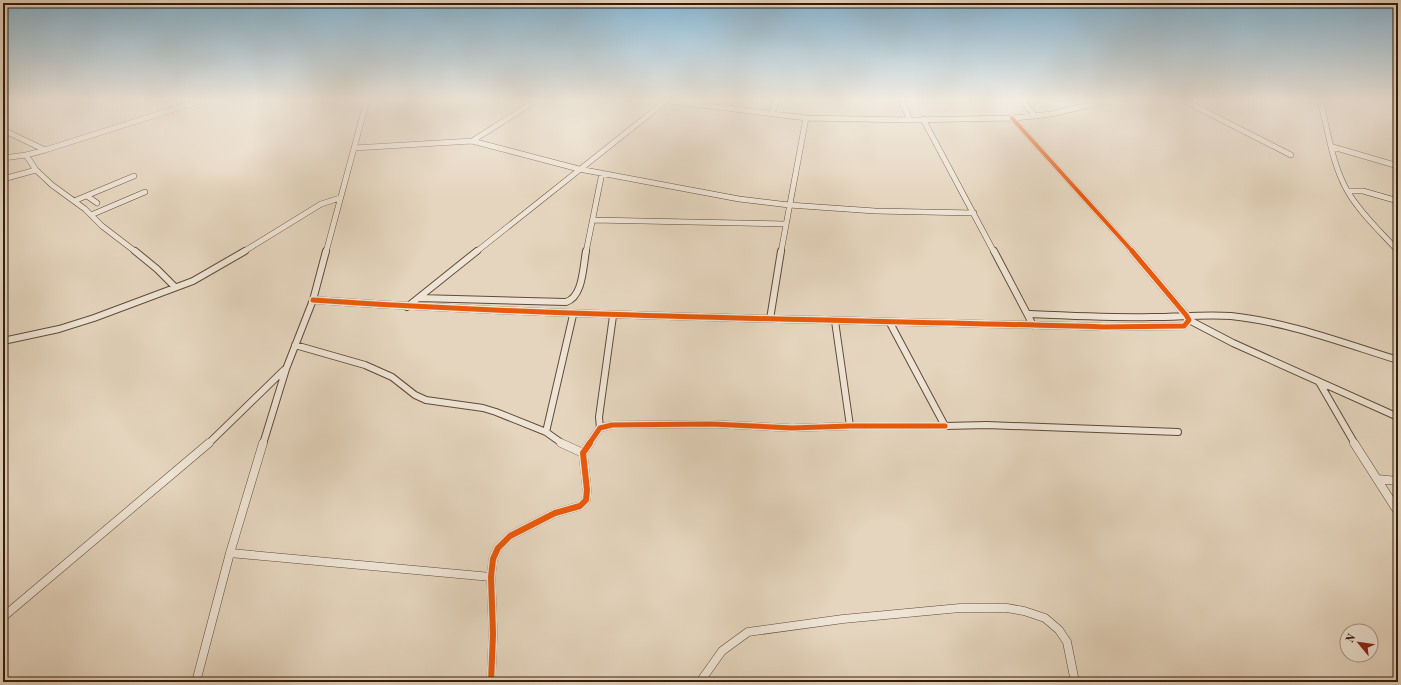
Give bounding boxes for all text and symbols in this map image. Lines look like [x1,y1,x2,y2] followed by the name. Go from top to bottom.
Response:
[1339,623,1379,663] north arrow
[1345,632,1359,645] text: N

